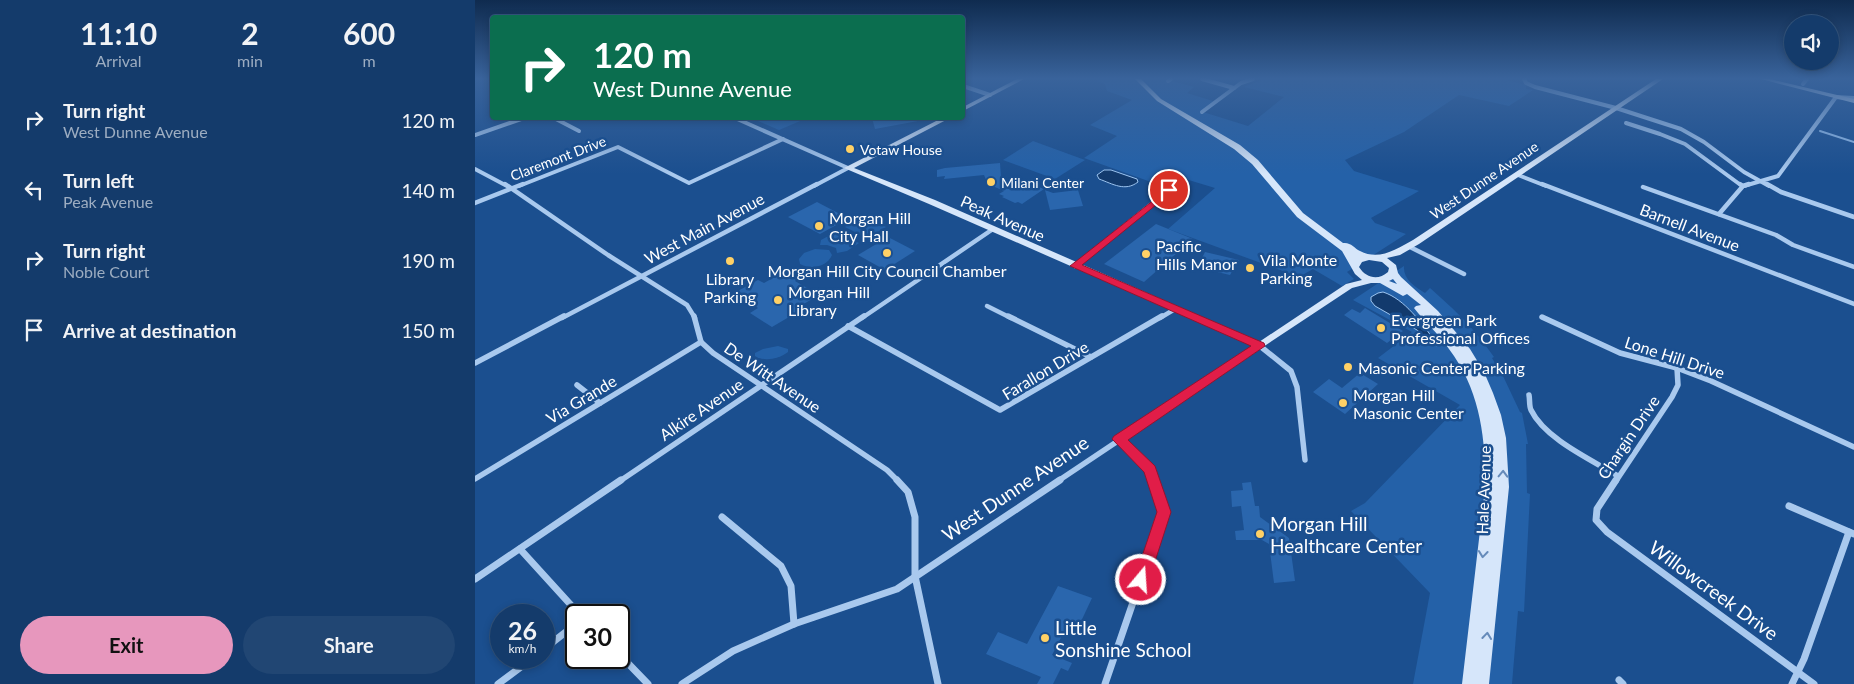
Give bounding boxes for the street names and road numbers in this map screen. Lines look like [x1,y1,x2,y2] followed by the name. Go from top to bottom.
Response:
[508,132,608,184] street label: Claremont Drive
[1427,138,1541,222] street label: West Dunne Avenue
[641,188,767,268] street label: West Main Avenue
[958,191,1048,245] street label: Peak Avenue
[1637,199,1743,255] street label: Barnell Avenue
[1623,332,1727,382] street label: Lone Hill Drive
[998,337,1092,403] street label: Farallon Drive
[721,338,825,416] street label: De Witt Avenue
[543,371,619,427] street label: Via Grande
[655,374,747,444] street label: Alkire Avenue
[1593,392,1663,482] street label: Chargin Drive
[937,430,1093,546] street label: West Dunne Avenue
[1472,445,1494,535] street label: Hale Avenue
[1645,535,1783,645] street label: Willowcreek Drive

